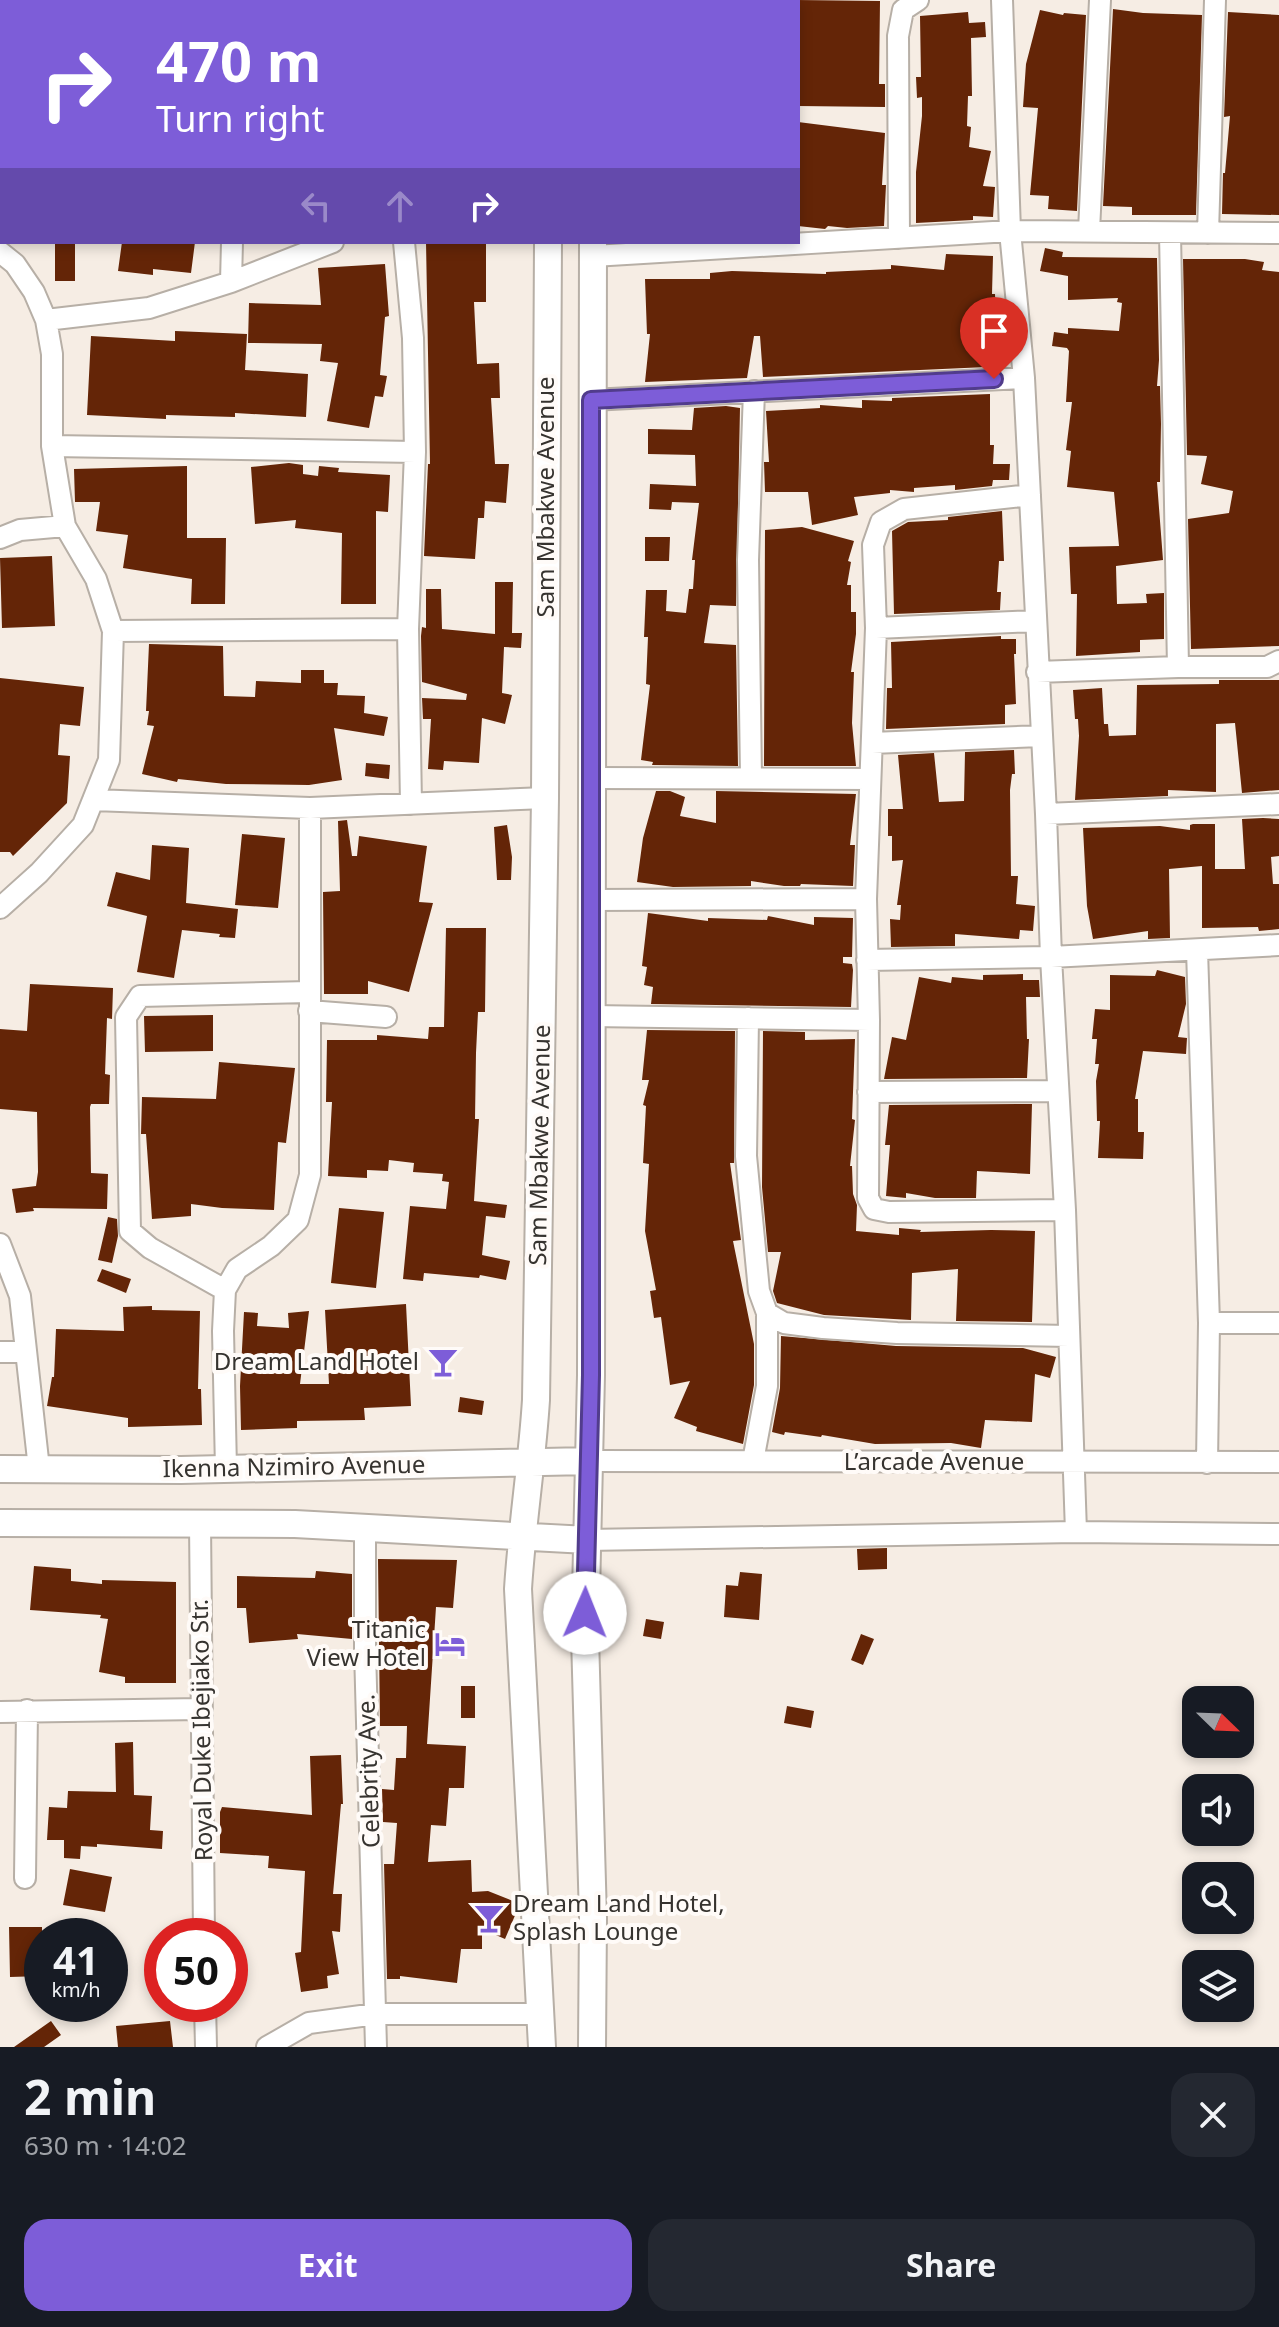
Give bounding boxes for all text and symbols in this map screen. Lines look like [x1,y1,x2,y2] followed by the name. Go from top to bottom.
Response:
[156,22,321,98] text: 470 m
[24,32,128,136] icon: right
[156,94,324,143] text: Turn right
[294,184,338,228] icon: left
[378,184,422,228] icon: ahead
[462,184,506,228] icon: right
[960,297,1028,379] pin
[972,309,1016,353] icon: arrive
[528,376,561,618] street label: Sam Mbakwe Avenue
[520,1024,557,1266] street label: Sam Mbakwe Avenue
[214,1344,419,1377] place label: Dream Land Hotel
[426,1345,460,1379] bar icon: Dream Land Hotel
[844,1444,1024,1477] street label: L’arcade Avenue
[162,1447,426,1484] street label: Ikenna Nzimiro Avenue
[543,1571,627,1655] position arrow
[182,1599,219,1861] street label: Royal Duke Ibejiako Str.
[307,1612,426,1673] place label: Titanic View Hotel
[433,1627,467,1661] hotel icon: Titanic View Hotel
[1182,1686,1254,1758] north arrow
[1182,1686,1254,2022] map controls
[348,1694,387,1849] street label: Celebrity Ave.
[1182,1774,1254,1846] button: sound
[1182,1862,1254,1934] button: search
[513,1886,725,1947] place label: Dream Land Hotel, Splash Lounge
[472,1901,506,1935] bar icon: Dream Land Hotel, Splash Lounge
[144,1918,248,2022] speed limit sign: 50
[53,1932,99,1987] text: 41
[1182,1950,1254,2022] button: layers
[51,1976,101,2003] text: km/h
[24,2064,156,2129] text: 2 min
[1171,2073,1255,2157] button: close
[24,2127,187,2163] text: 630 m · 14:02
[24,2219,632,2311] button: Exit
[648,2219,1255,2311] button: Share

